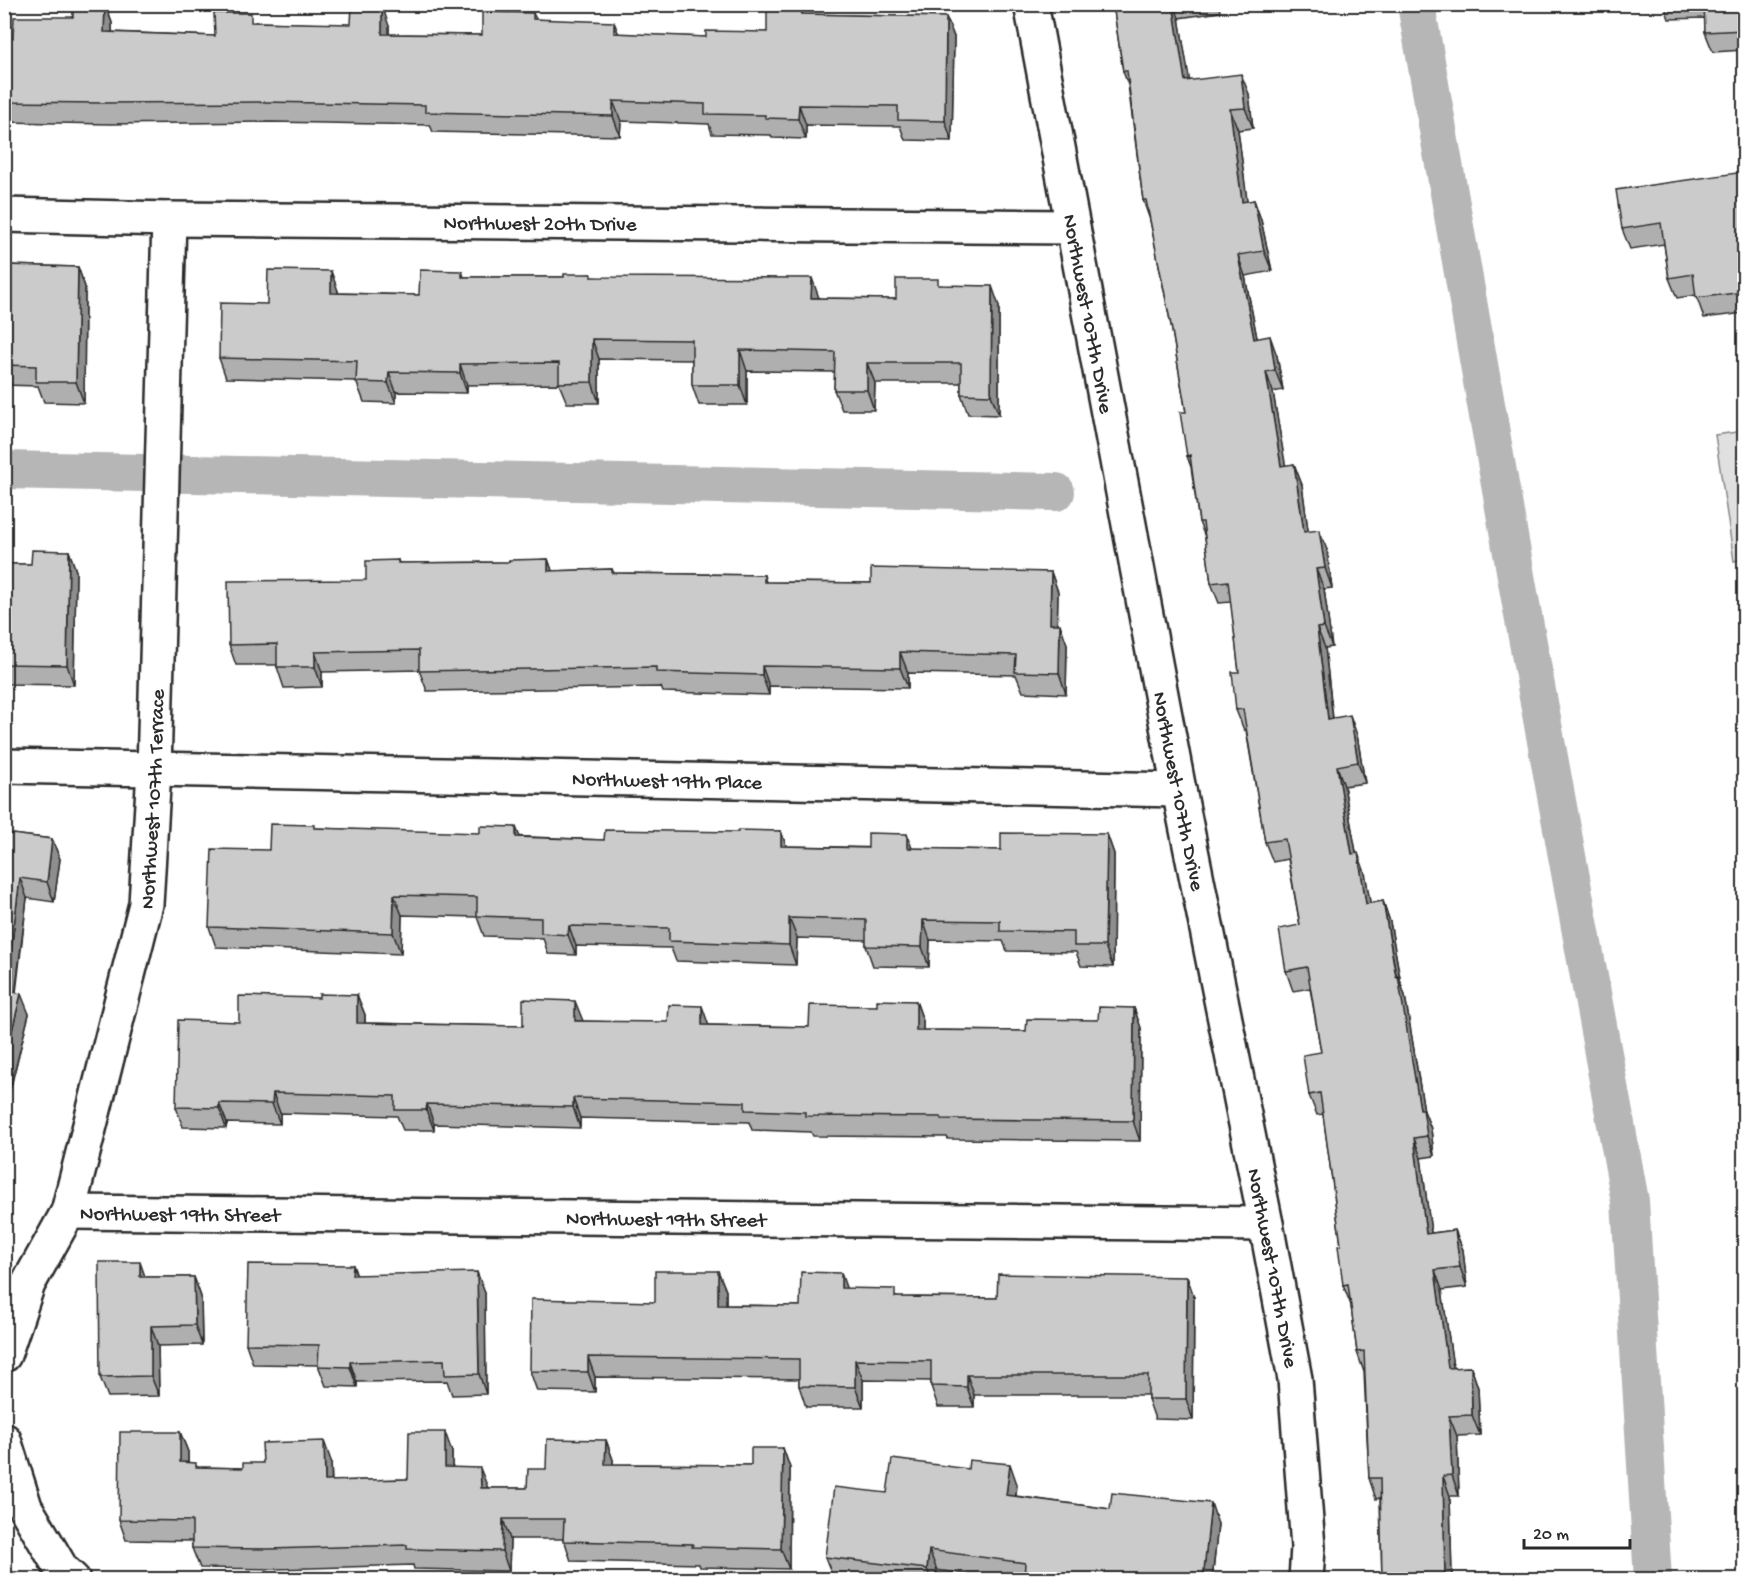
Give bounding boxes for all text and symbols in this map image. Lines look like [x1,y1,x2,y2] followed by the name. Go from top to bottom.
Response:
[443,212,638,239] street label: Northwest 20th Drive
[1055,212,1117,417] street label: Northwest 107th Drive
[137,688,172,910] street label: Northwest 107th Terrace
[1145,690,1208,895] street label: Northwest 107th Drive
[572,769,763,798] street label: Northwest 19th Place
[1239,1167,1302,1371] street label: Northwest 107th Drive
[80,1203,283,1230] street label: Northwest 19th Street
[566,1208,769,1235] street label: Northwest 19th Street
[1524,1512,1630,1550] scale bar
[1533,1525,1569,1546] text: 20 m

